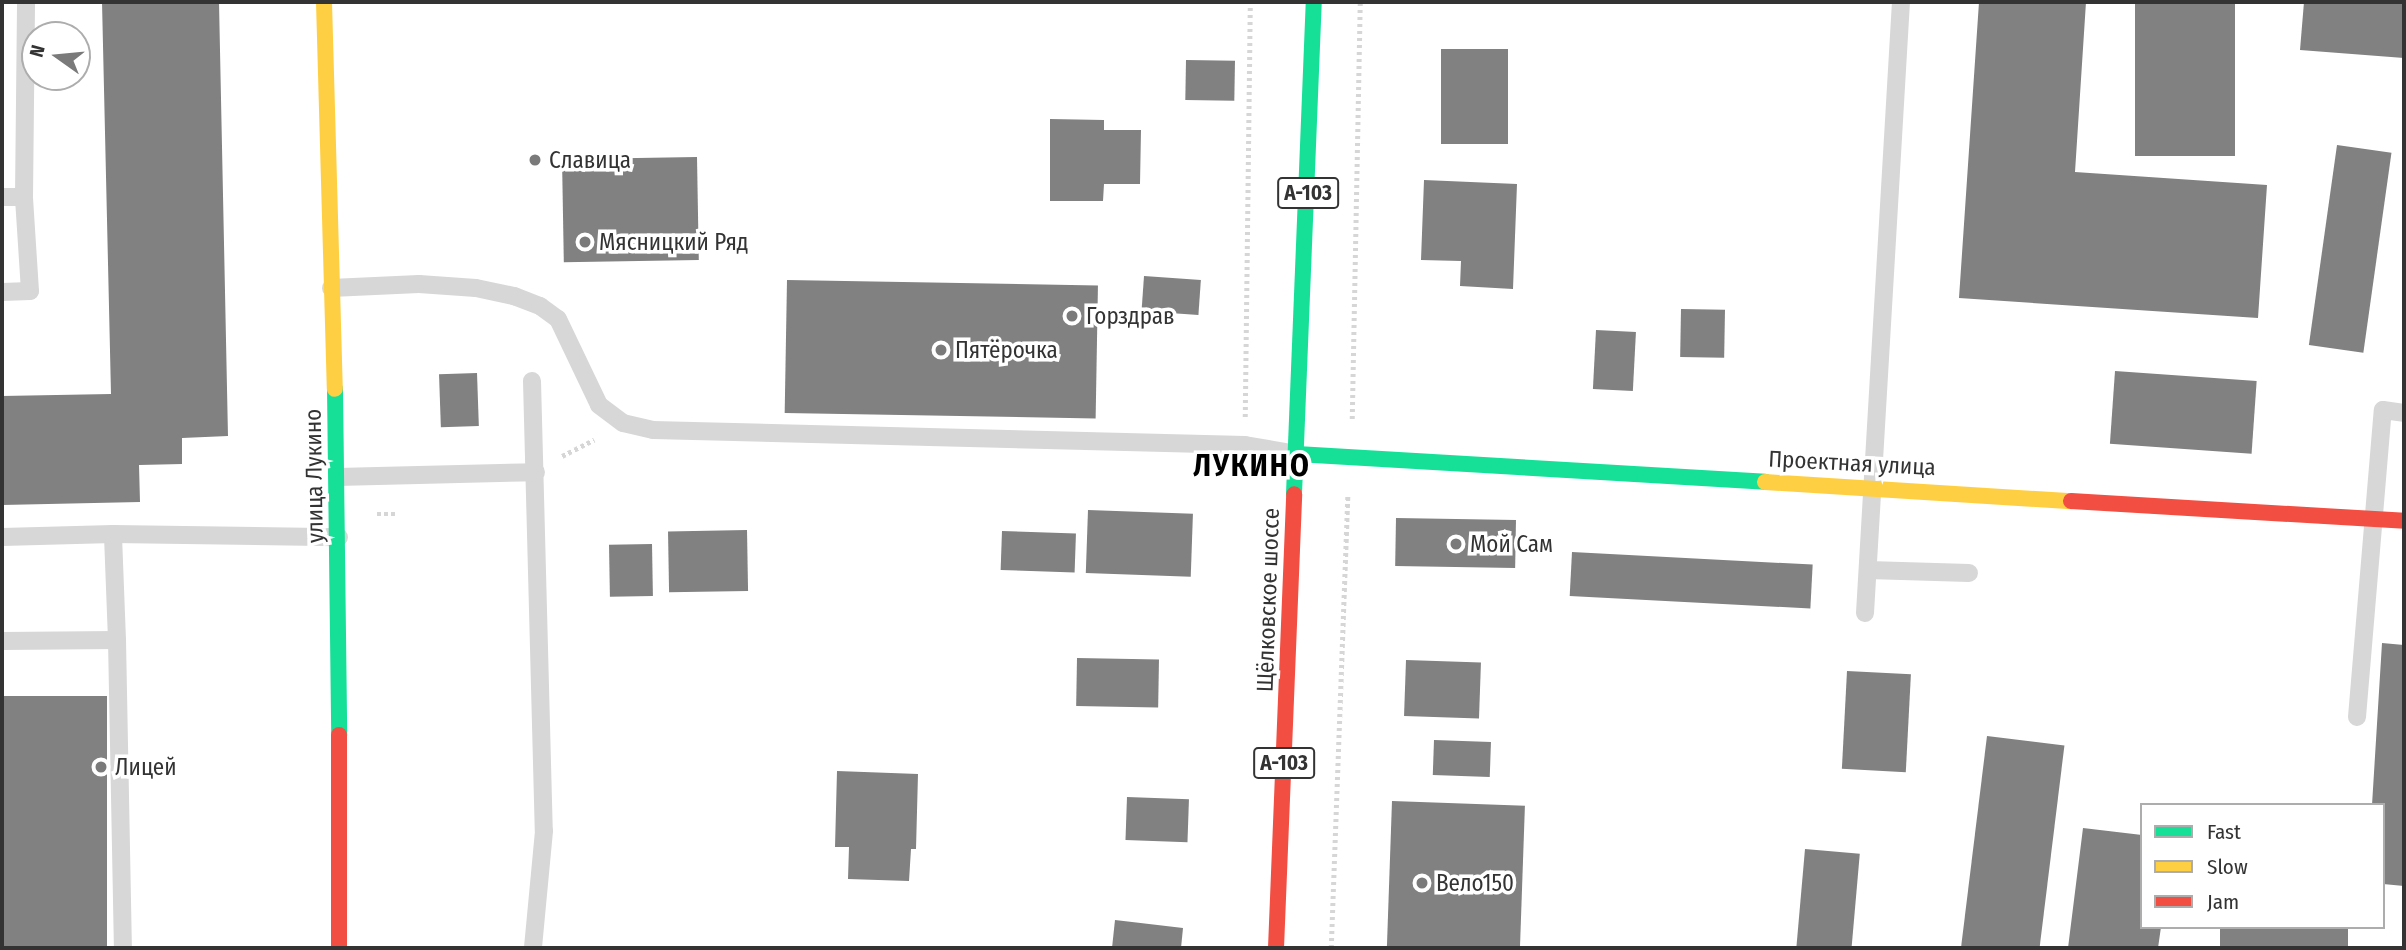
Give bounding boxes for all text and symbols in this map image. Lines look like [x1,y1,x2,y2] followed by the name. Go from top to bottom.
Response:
[21,21,91,91] north arrow
[25,42,50,59] text: N
[549,146,631,174] place label: Славица
[527,152,543,168] marker: Славица
[1276,176,1340,210] road number: А-103
[599,228,748,256] place label: Мясницкий Ряд
[577,234,593,250] marker: Мясницкий Ряд
[1086,302,1175,330] place label: Горздрав
[1064,308,1080,324] marker: Горздрав
[955,336,1058,364] place label: Пятёрочка
[933,342,949,358] marker: Пятёрочка
[299,409,329,543] street label: улица Лукино
[1768,445,1936,481] street label: Проектная улица
[1194,448,1310,484] district label: ЛУКИНО
[1251,507,1285,693] street label: Щёлковское шоссе
[1470,530,1553,558] place label: Мой Сам
[1448,536,1464,552] marker: Мой Сам
[1252,746,1316,780] road number: А-103
[115,753,177,781] place label: Лицей
[93,759,109,775] marker: Лицей
[2140,803,2385,929] legend
[2207,819,2241,845] text: Fast
[2207,854,2248,880] text: Slow
[1436,869,1514,897] place label: Вело150
[1414,875,1430,891] marker: Вело150
[2207,889,2239,915] text: Jam

